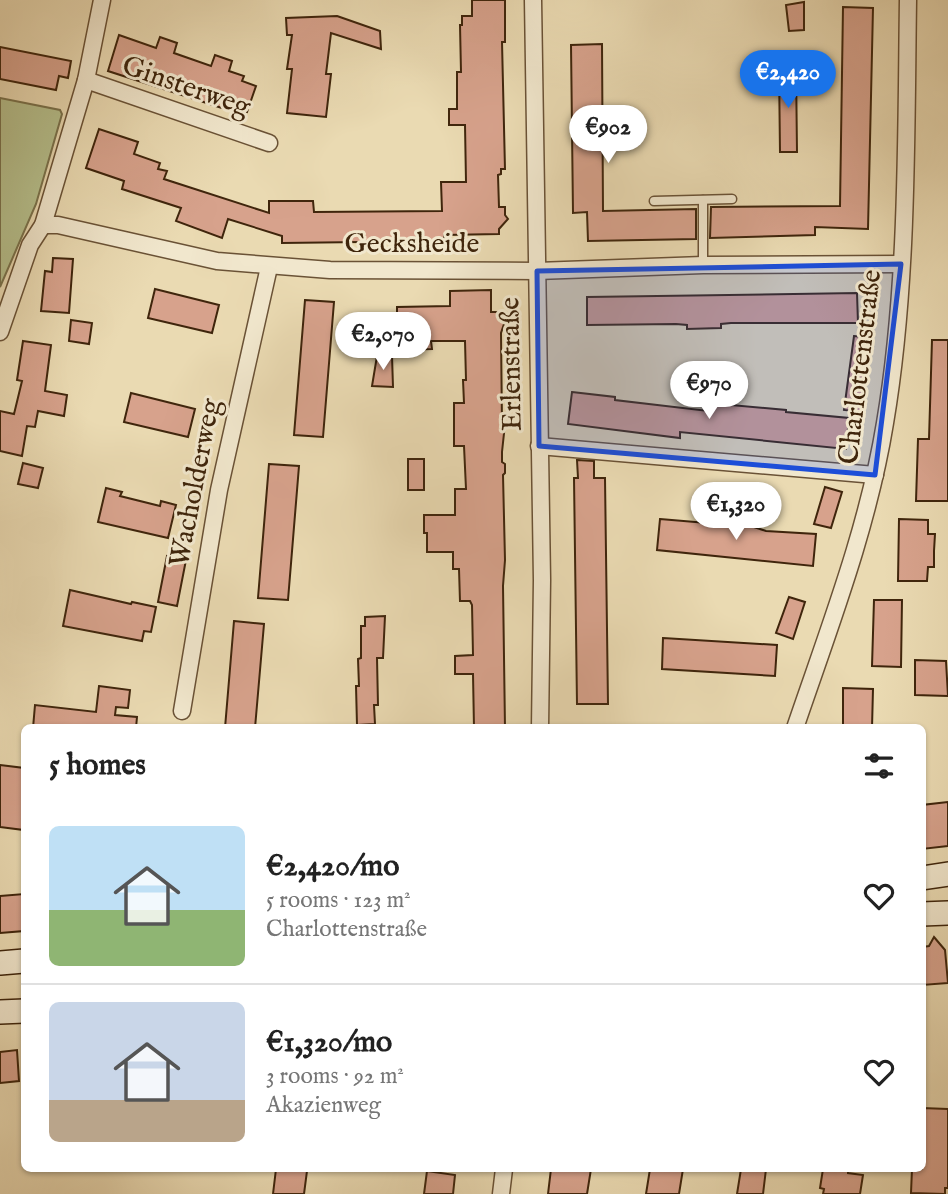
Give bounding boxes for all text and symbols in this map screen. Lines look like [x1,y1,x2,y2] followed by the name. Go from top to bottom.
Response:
[117,49,256,126] street label: Ginsterweg
[731,50,845,110] pin: €2,420
[756,58,820,87] text: €2,420
[567,106,649,165] pin: €902
[585,113,631,142] text: €902
[345,227,480,262] street label: Gecksheide
[832,267,890,466] street label: Charlottenstraße
[493,297,531,431] street label: Erlenstraße
[326,312,440,372] pin: €2,070
[351,320,415,349] text: €2,070
[668,362,750,421] pin: €970
[686,369,732,398] text: €970
[163,395,230,570] street label: Wacholderweg
[679,482,793,542] pin: €1,320
[707,490,765,519] text: €1,320
[49,747,146,785] text: 5 homes
[860,747,898,785] icon: filters
[266,848,399,886] text: €2,420/mo
[105,854,189,938] icon: home
[860,877,898,915] icon: heart
[266,886,411,915] text: 5 rooms · 123 m²
[266,915,427,944] text: Charlottenstraße
[266,1024,392,1062] text: €1,320/mo
[105,1030,189,1114] icon: home
[860,1053,898,1091] icon: heart
[266,1062,404,1091] text: 3 rooms · 92 m²
[266,1091,381,1120] text: Akazienweg

